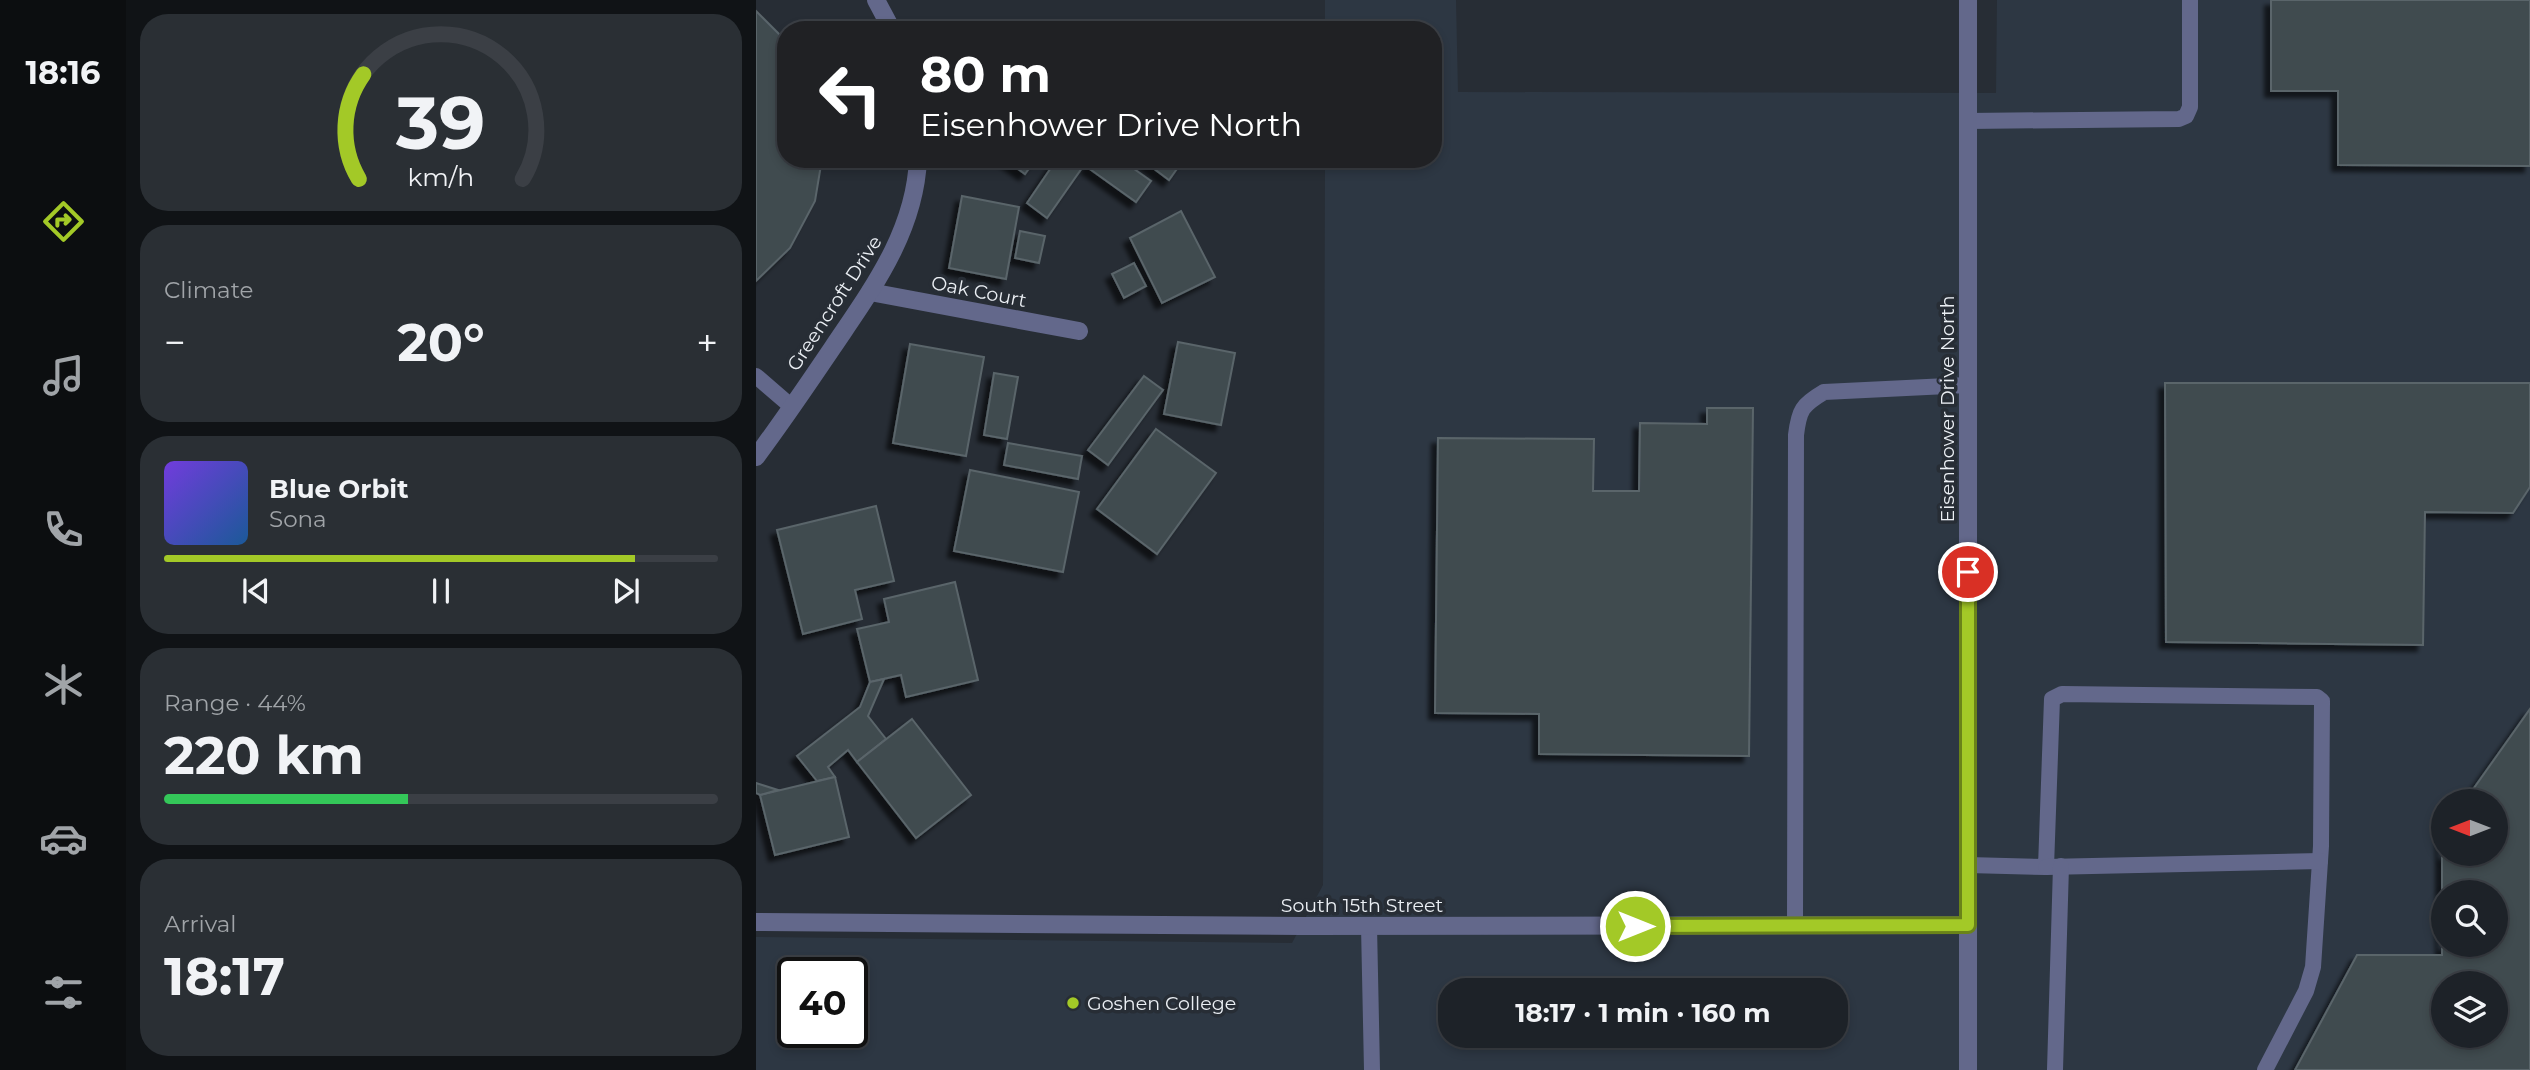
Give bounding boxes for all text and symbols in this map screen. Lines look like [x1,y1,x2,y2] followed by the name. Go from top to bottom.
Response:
[920,45,1051,104] text: 80 m
[805,49,896,140] icon: left
[26,53,100,92] text: 18:16
[395,79,486,167] text: 39
[920,105,1302,144] text: Eisenhower Drive North
[408,161,474,191] text: km/h
[39,197,88,246] icon: directions
[782,231,887,375] street label: Greencroft Drive
[929,271,1029,312] street label: Oak Court
[164,276,253,304] text: Climate
[1936,296,1959,522] street label: Eisenhower Drive North
[397,311,485,374] text: 20°
[164,319,186,366] text: −
[696,319,718,366] text: +
[39,351,88,400] icon: music
[269,473,408,505] text: Blue Orbit
[39,505,88,554] icon: phone
[269,505,327,533] text: Sona
[1938,542,1998,602] pin
[1949,553,1987,591] icon: arrive
[237,572,275,610] icon: previous
[422,572,460,610] icon: pause
[607,572,645,610] icon: next
[39,660,88,709] icon: climate
[164,689,306,717] text: Range · 44%
[164,724,364,787] text: 220 km
[2431,789,2508,866] north arrow
[2431,789,2508,1048] map controls
[39,814,88,863] icon: car
[2431,880,2508,957] button: search
[1598,889,1672,963] position arrow
[1281,894,1444,917] street label: South 15th Street
[164,910,237,938] text: Arrival
[164,945,285,1008] text: 18:17
[777,957,868,1048] speed limit sign: 40
[39,968,88,1017] icon: filters
[2431,971,2508,1048] button: layers
[1087,992,1236,1015] place label: Goshen College
[1065,995,1081,1011] marker: Goshen College
[1515,997,1771,1029] text: 18:17 · 1 min · 160 m

